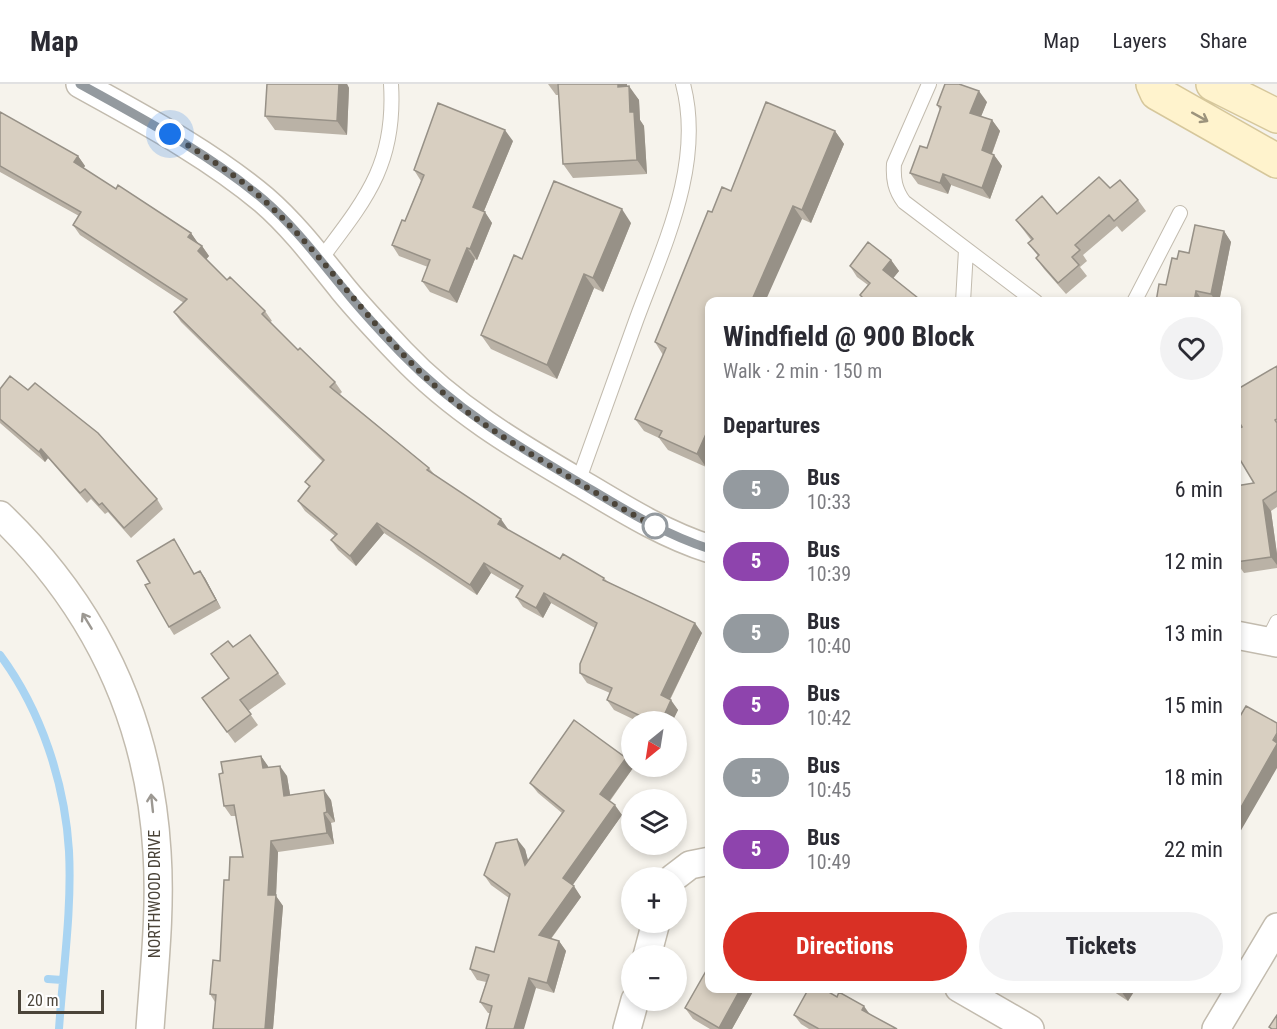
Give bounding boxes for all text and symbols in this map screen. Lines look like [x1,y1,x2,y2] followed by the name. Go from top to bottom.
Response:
[30,25,78,58] text: Map
[1043,29,1080,53] text: Map
[1113,29,1167,53] text: Layers
[1200,29,1247,53] text: Share
[1190,112,1208,123] one-way arrow
[155,119,185,149] your location
[1160,317,1223,380] button: heart
[723,320,975,353] text: Windfield @ 900 Block
[723,359,882,383] text: Walk · 2 min · 150 m
[723,413,820,438] text: Departures
[807,465,840,490] text: Bus
[751,477,761,501] text: 5
[1175,477,1223,502] text: 6 min
[807,490,851,514] text: 10:33
[642,513,668,539] unlabelled marker
[807,537,840,562] text: Bus
[751,549,761,573] text: 5
[1164,549,1223,574] text: 12 min
[807,562,851,586] text: 10:39
[807,609,840,634] text: Bus
[80,613,92,630] one-way arrow
[751,621,761,645] text: 5
[1164,621,1223,646] text: 13 min
[807,634,851,658] text: 10:40
[807,681,840,706] text: Bus
[751,693,761,717] text: 5
[1164,693,1223,718] text: 15 min
[807,706,851,730] text: 10:42
[621,711,687,777] north arrow
[621,711,687,1011] map controls
[807,753,840,778] text: Bus
[751,765,761,789] text: 5
[1164,765,1223,790] text: 18 min
[807,778,851,802] text: 10:45
[621,789,687,855] button: layers
[146,794,157,813] one-way arrow
[807,825,840,850] text: Bus
[145,830,164,958] street label: NORTHWOOD DRIVE
[751,837,761,861] text: 5
[1164,837,1223,862] text: 22 min
[807,850,851,874] text: 10:49
[621,867,687,933] button: +
[723,912,967,981] button: Directions
[979,912,1223,981] button: Tickets
[621,945,687,1011] button: −
[18,987,104,1014] scale bar
[27,991,59,1010] text: 20 m

